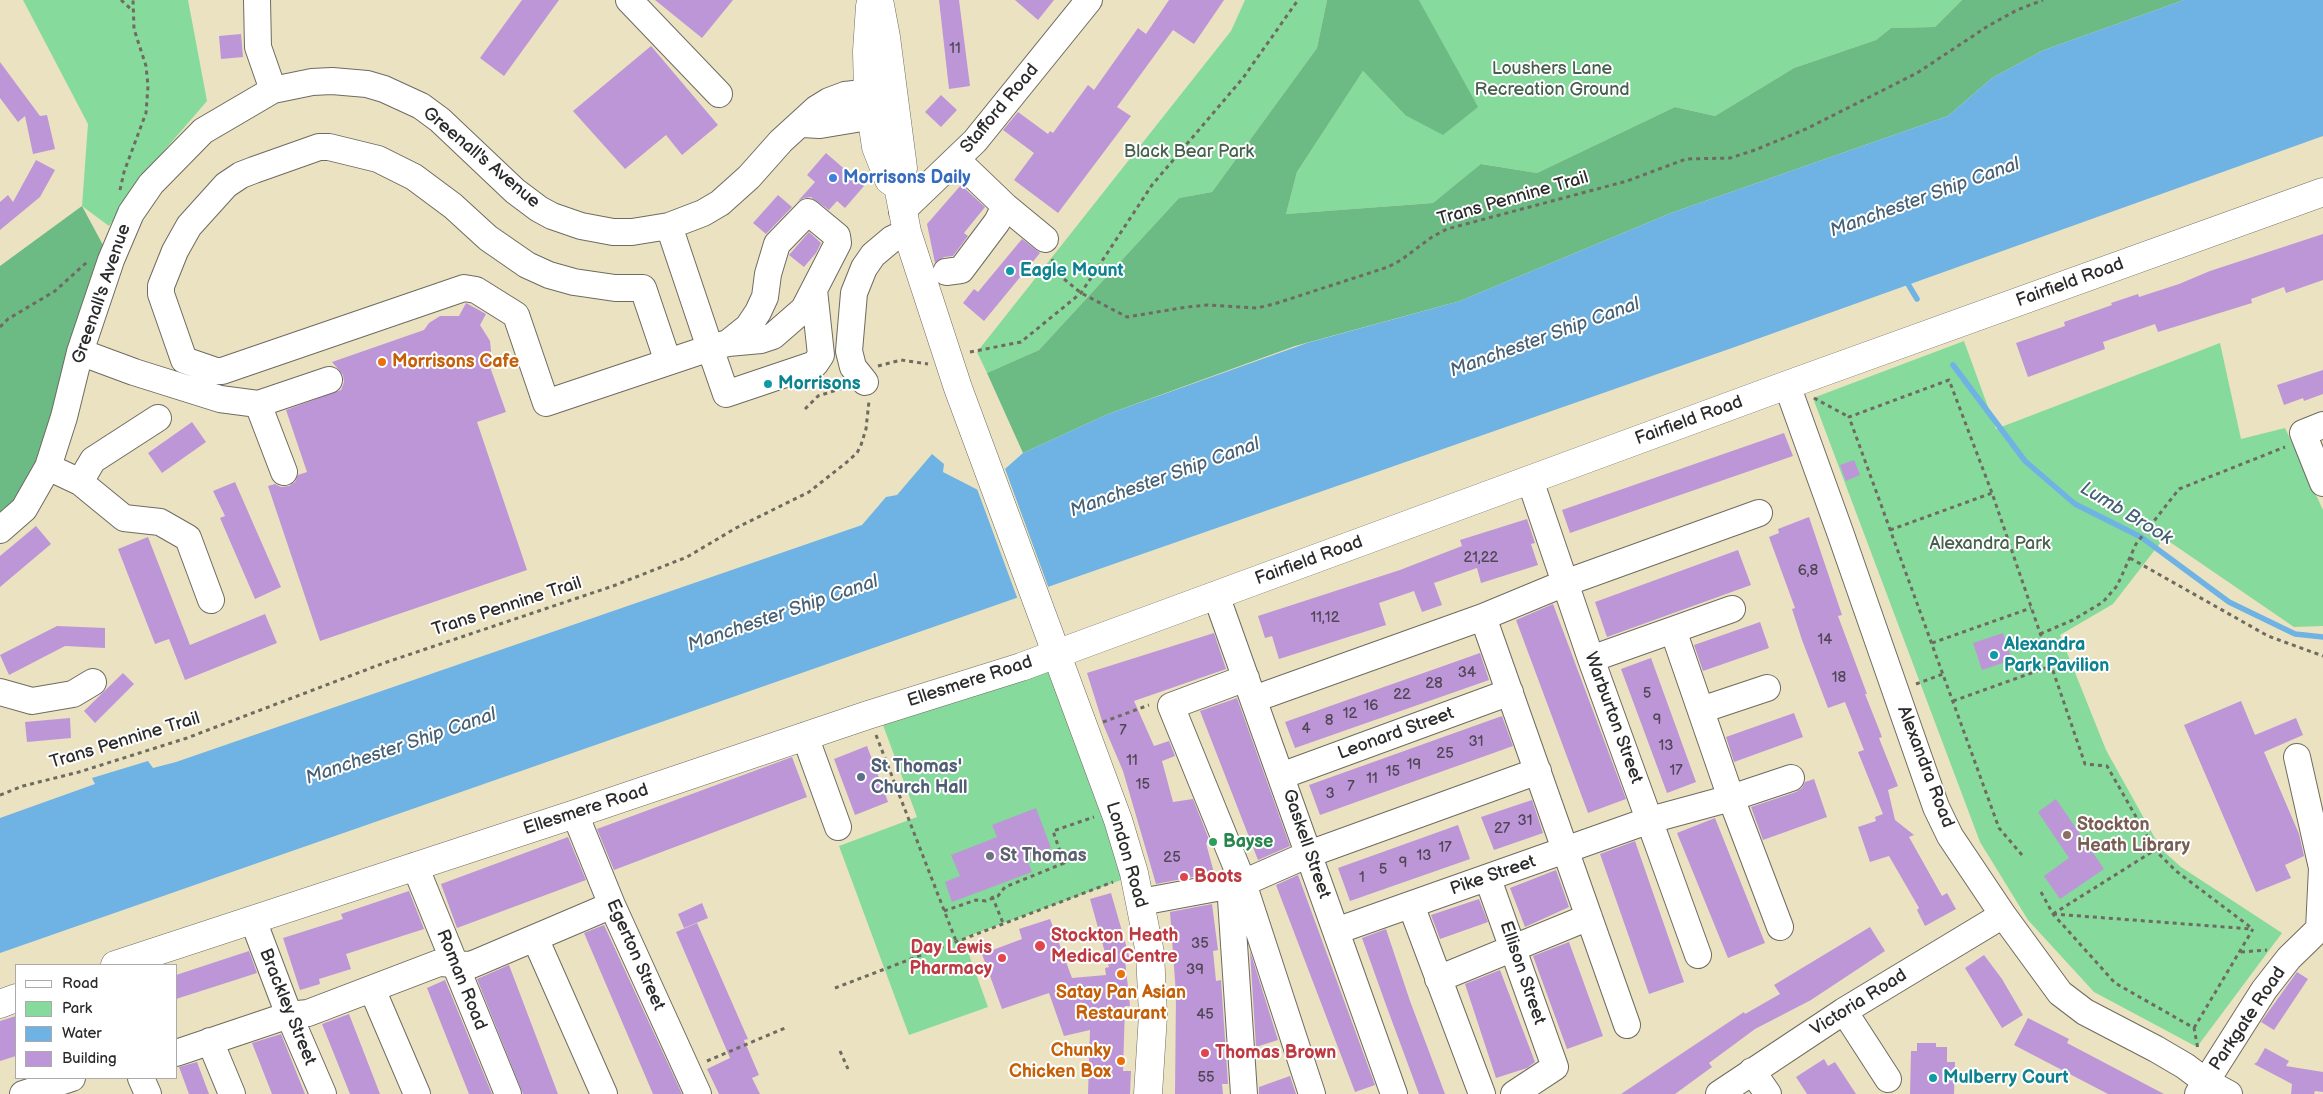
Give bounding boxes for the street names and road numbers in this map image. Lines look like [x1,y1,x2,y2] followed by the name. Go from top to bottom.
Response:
[956,60,1044,158] street label: Stafford Road
[418,103,544,213] street label: Greenall's Avenue
[1435,167,1591,231] street label: Trans Pennine Trail
[68,221,136,367] street label: Greenall's Avenue
[2013,254,2127,312] street label: Fairfield Road
[1632,392,1746,450] street label: Fairfield Road
[1252,532,1366,590] street label: Fairfield Road
[429,573,585,641] street label: Trans Pennine Trail
[1579,649,1647,787] street label: Warburton Street
[905,652,1035,712] street label: Ellesmere Road
[1335,703,1457,765] street label: Leonard Street
[1892,703,1958,831] street label: Alexandra Road
[47,708,203,774] street label: Trans Pennine Trail
[521,780,651,840] street label: Ellesmere Road
[1277,787,1335,901] street label: Gaskell Street
[1101,800,1151,910] street label: London Road
[1447,851,1539,901] street label: Pike Street
[601,896,669,1014] street label: Egerton Street
[1494,919,1550,1027] street label: Ellison Street
[431,927,491,1033] street label: Roman Road
[254,946,320,1068] street label: Brackley Street
[2205,963,2291,1075] street label: Parkgate Road
[1807,965,1911,1041] street label: Victoria Road

